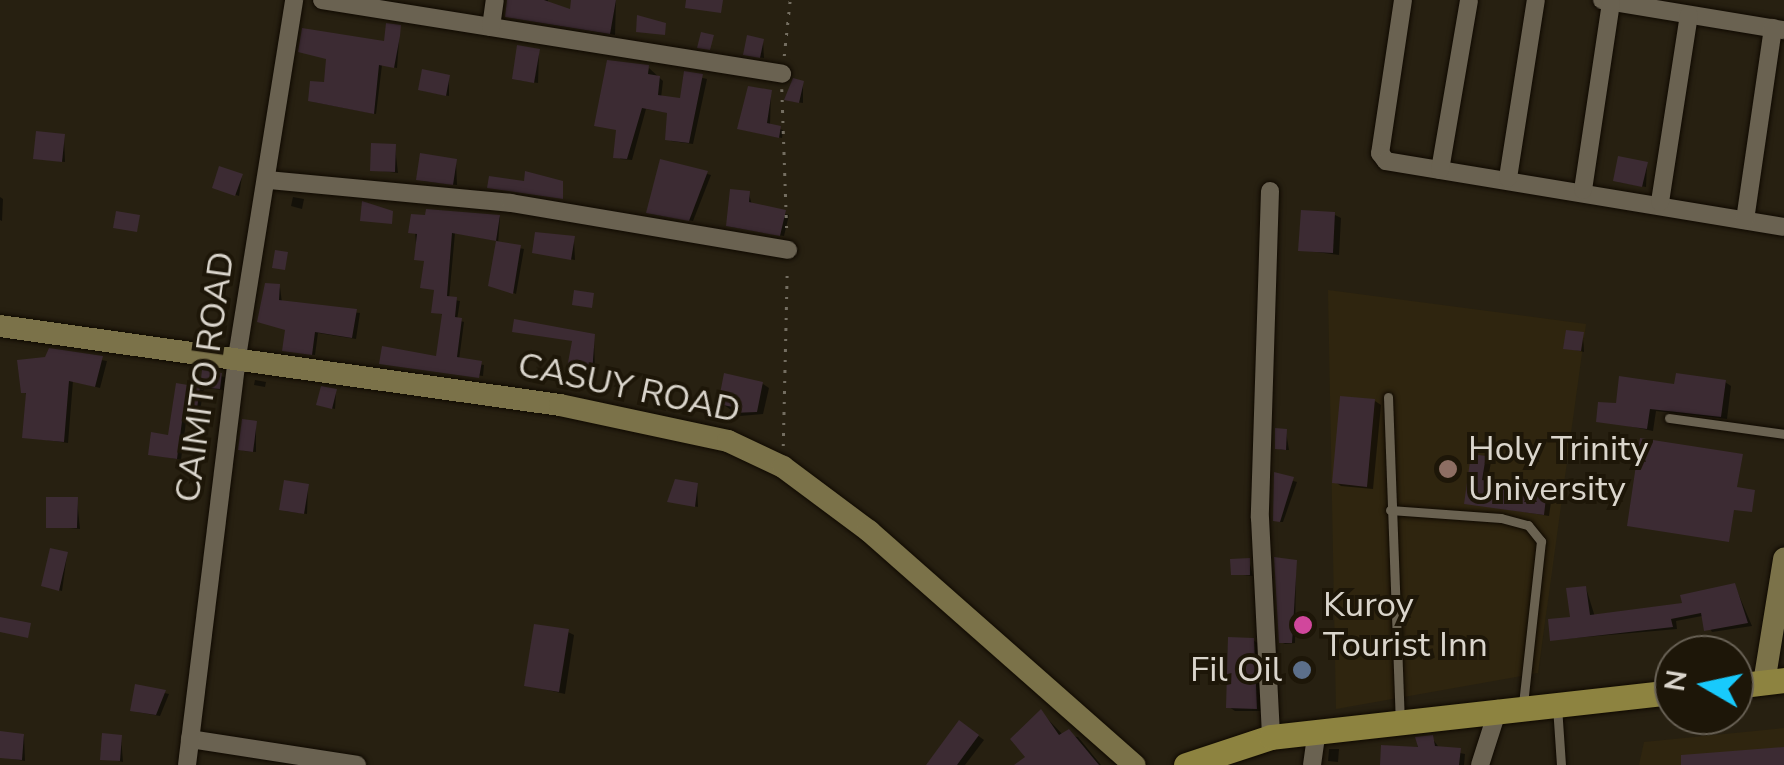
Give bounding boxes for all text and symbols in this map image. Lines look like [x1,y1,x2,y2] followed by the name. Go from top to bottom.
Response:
[167,249,243,505] street label: CAIMITO ROAD
[514,344,744,432] street label: CASUY ROAD
[1468,428,1649,510] place label: Holy Trinity University
[1437,458,1459,480] marker: Holy Trinity University
[1323,584,1488,666] place label: Kuroy Tourist Inn
[1292,614,1314,636] marker: Kuroy Tourist Inn
[1654,635,1754,735] north arrow
[1190,649,1282,691] place label: Fil Oil
[1291,659,1313,681] marker: Fil Oil
[1656,667,1697,694] text: N

